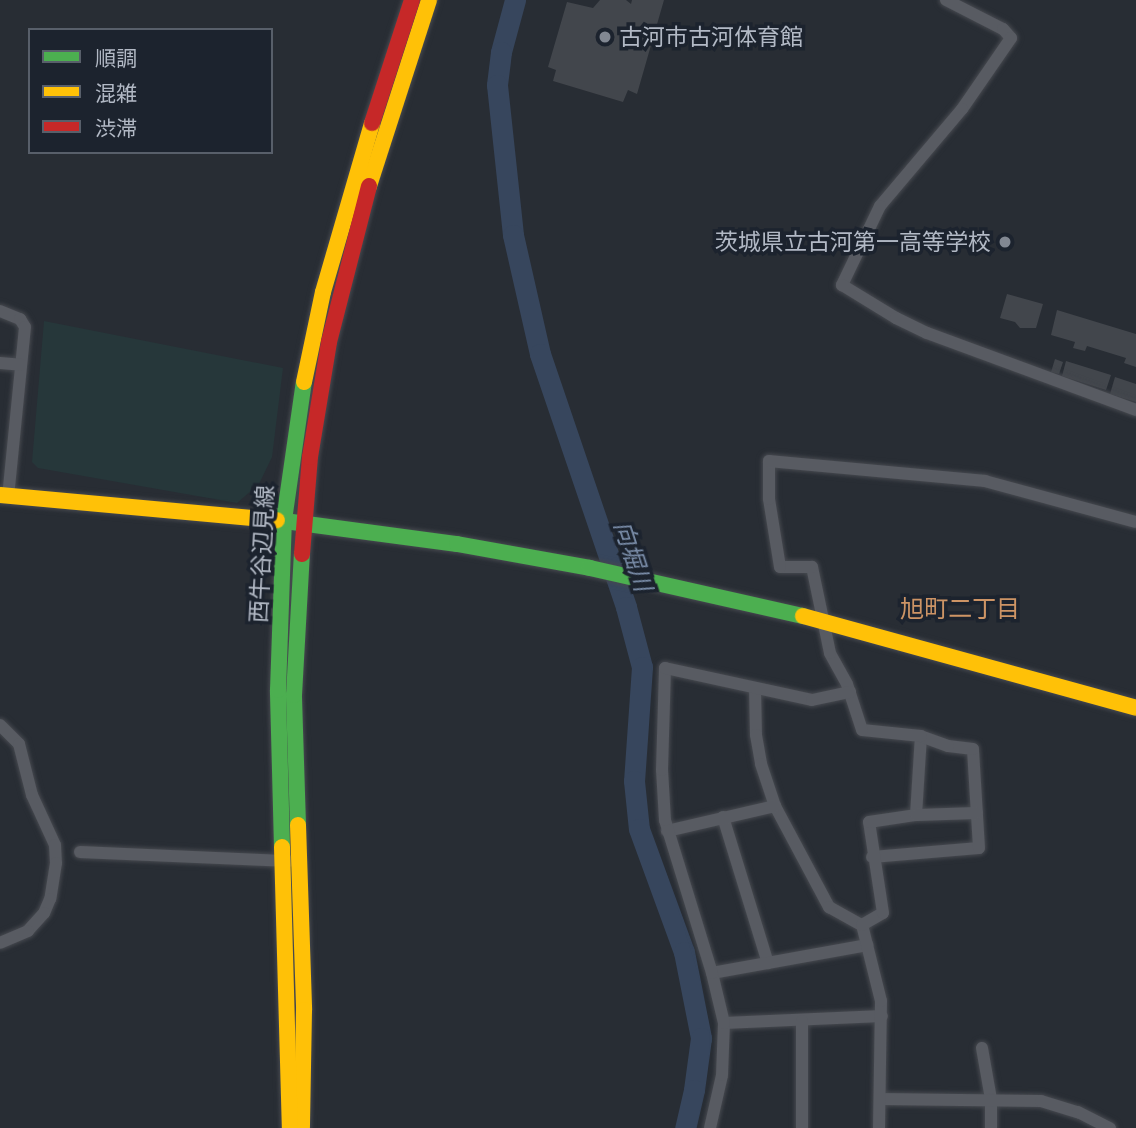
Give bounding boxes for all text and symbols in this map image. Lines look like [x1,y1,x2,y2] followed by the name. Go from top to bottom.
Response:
[619,23,803,51] place label: 古河市古河体育館
[28,28,273,154] legend
[597,29,613,45] marker: 古河市古河体育館
[95,46,137,71] text: 順調
[95,81,137,106] text: 混雑
[95,116,137,141] text: 渋滞
[715,228,991,256] place label: 茨城県立古河第一高等学校
[997,234,1013,250] marker: 茨城県立古河第一高等学校
[245,484,279,624] street label: 西牛谷辺見線
[608,517,658,595] water label: 向堀川
[900,595,1020,623] district label: 旭町二丁目

